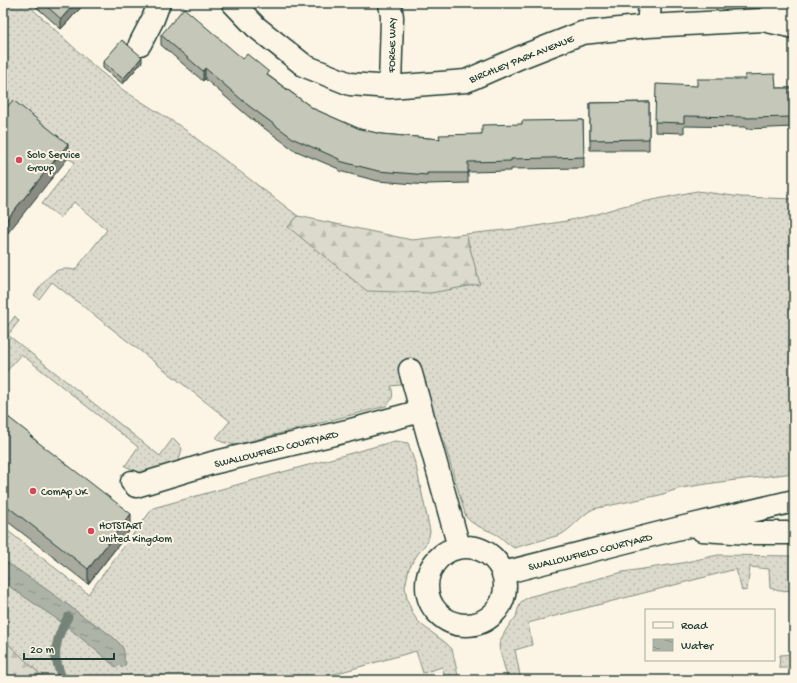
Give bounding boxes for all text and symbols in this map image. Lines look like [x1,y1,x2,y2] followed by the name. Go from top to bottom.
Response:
[386,17,399,74] street label: FORGE WAY
[467,33,577,87] street label: BIRCHLEY PARK AVENUE
[27,150,80,175] place label: Solo Service Group
[14,155,24,165] marker: Solo Service Group
[213,429,341,471] street label: SWALLOWFIELD COURTYARD
[28,486,38,496] marker: ComAp UK
[41,487,89,499] place label: ComAp UK
[99,521,172,546] place label: HOTSTART United Kingdom
[86,526,96,536] marker: HOTSTART United Kingdom
[527,532,655,574] street label: SWALLOWFIELD COURTYARD
[645,609,775,661] legend
[681,620,708,634] text: Road
[24,635,114,661] scale bar
[681,640,715,654] text: Water
[30,644,55,658] text: 20 m

